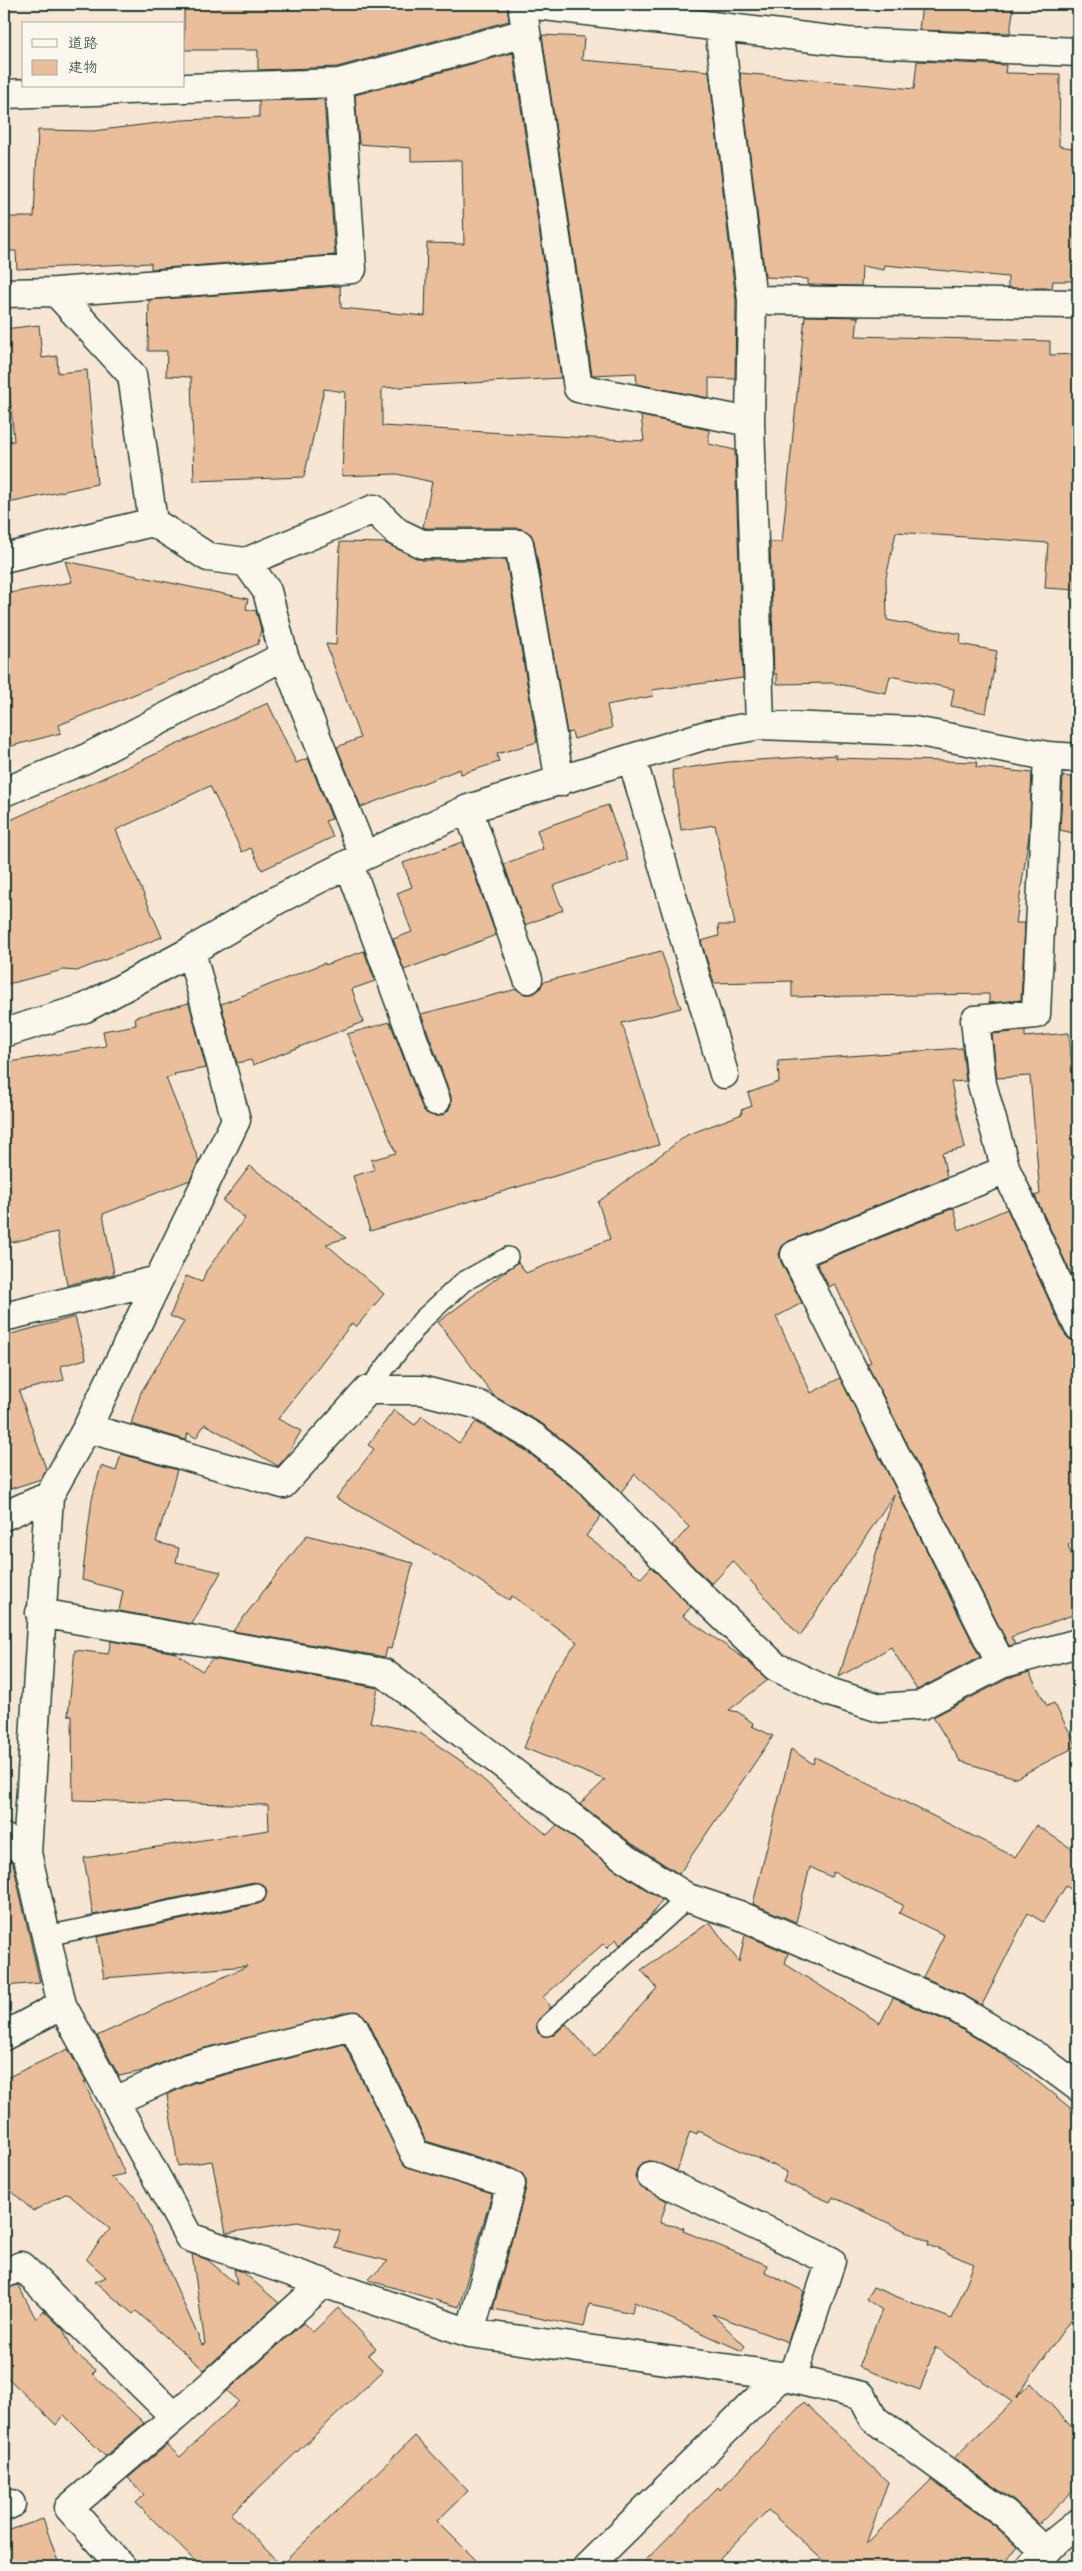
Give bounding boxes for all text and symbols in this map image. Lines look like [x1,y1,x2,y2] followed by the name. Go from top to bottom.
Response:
[22,22,185,88] legend
[68,30,98,56] text: 道路
[68,54,98,80] text: 建物

